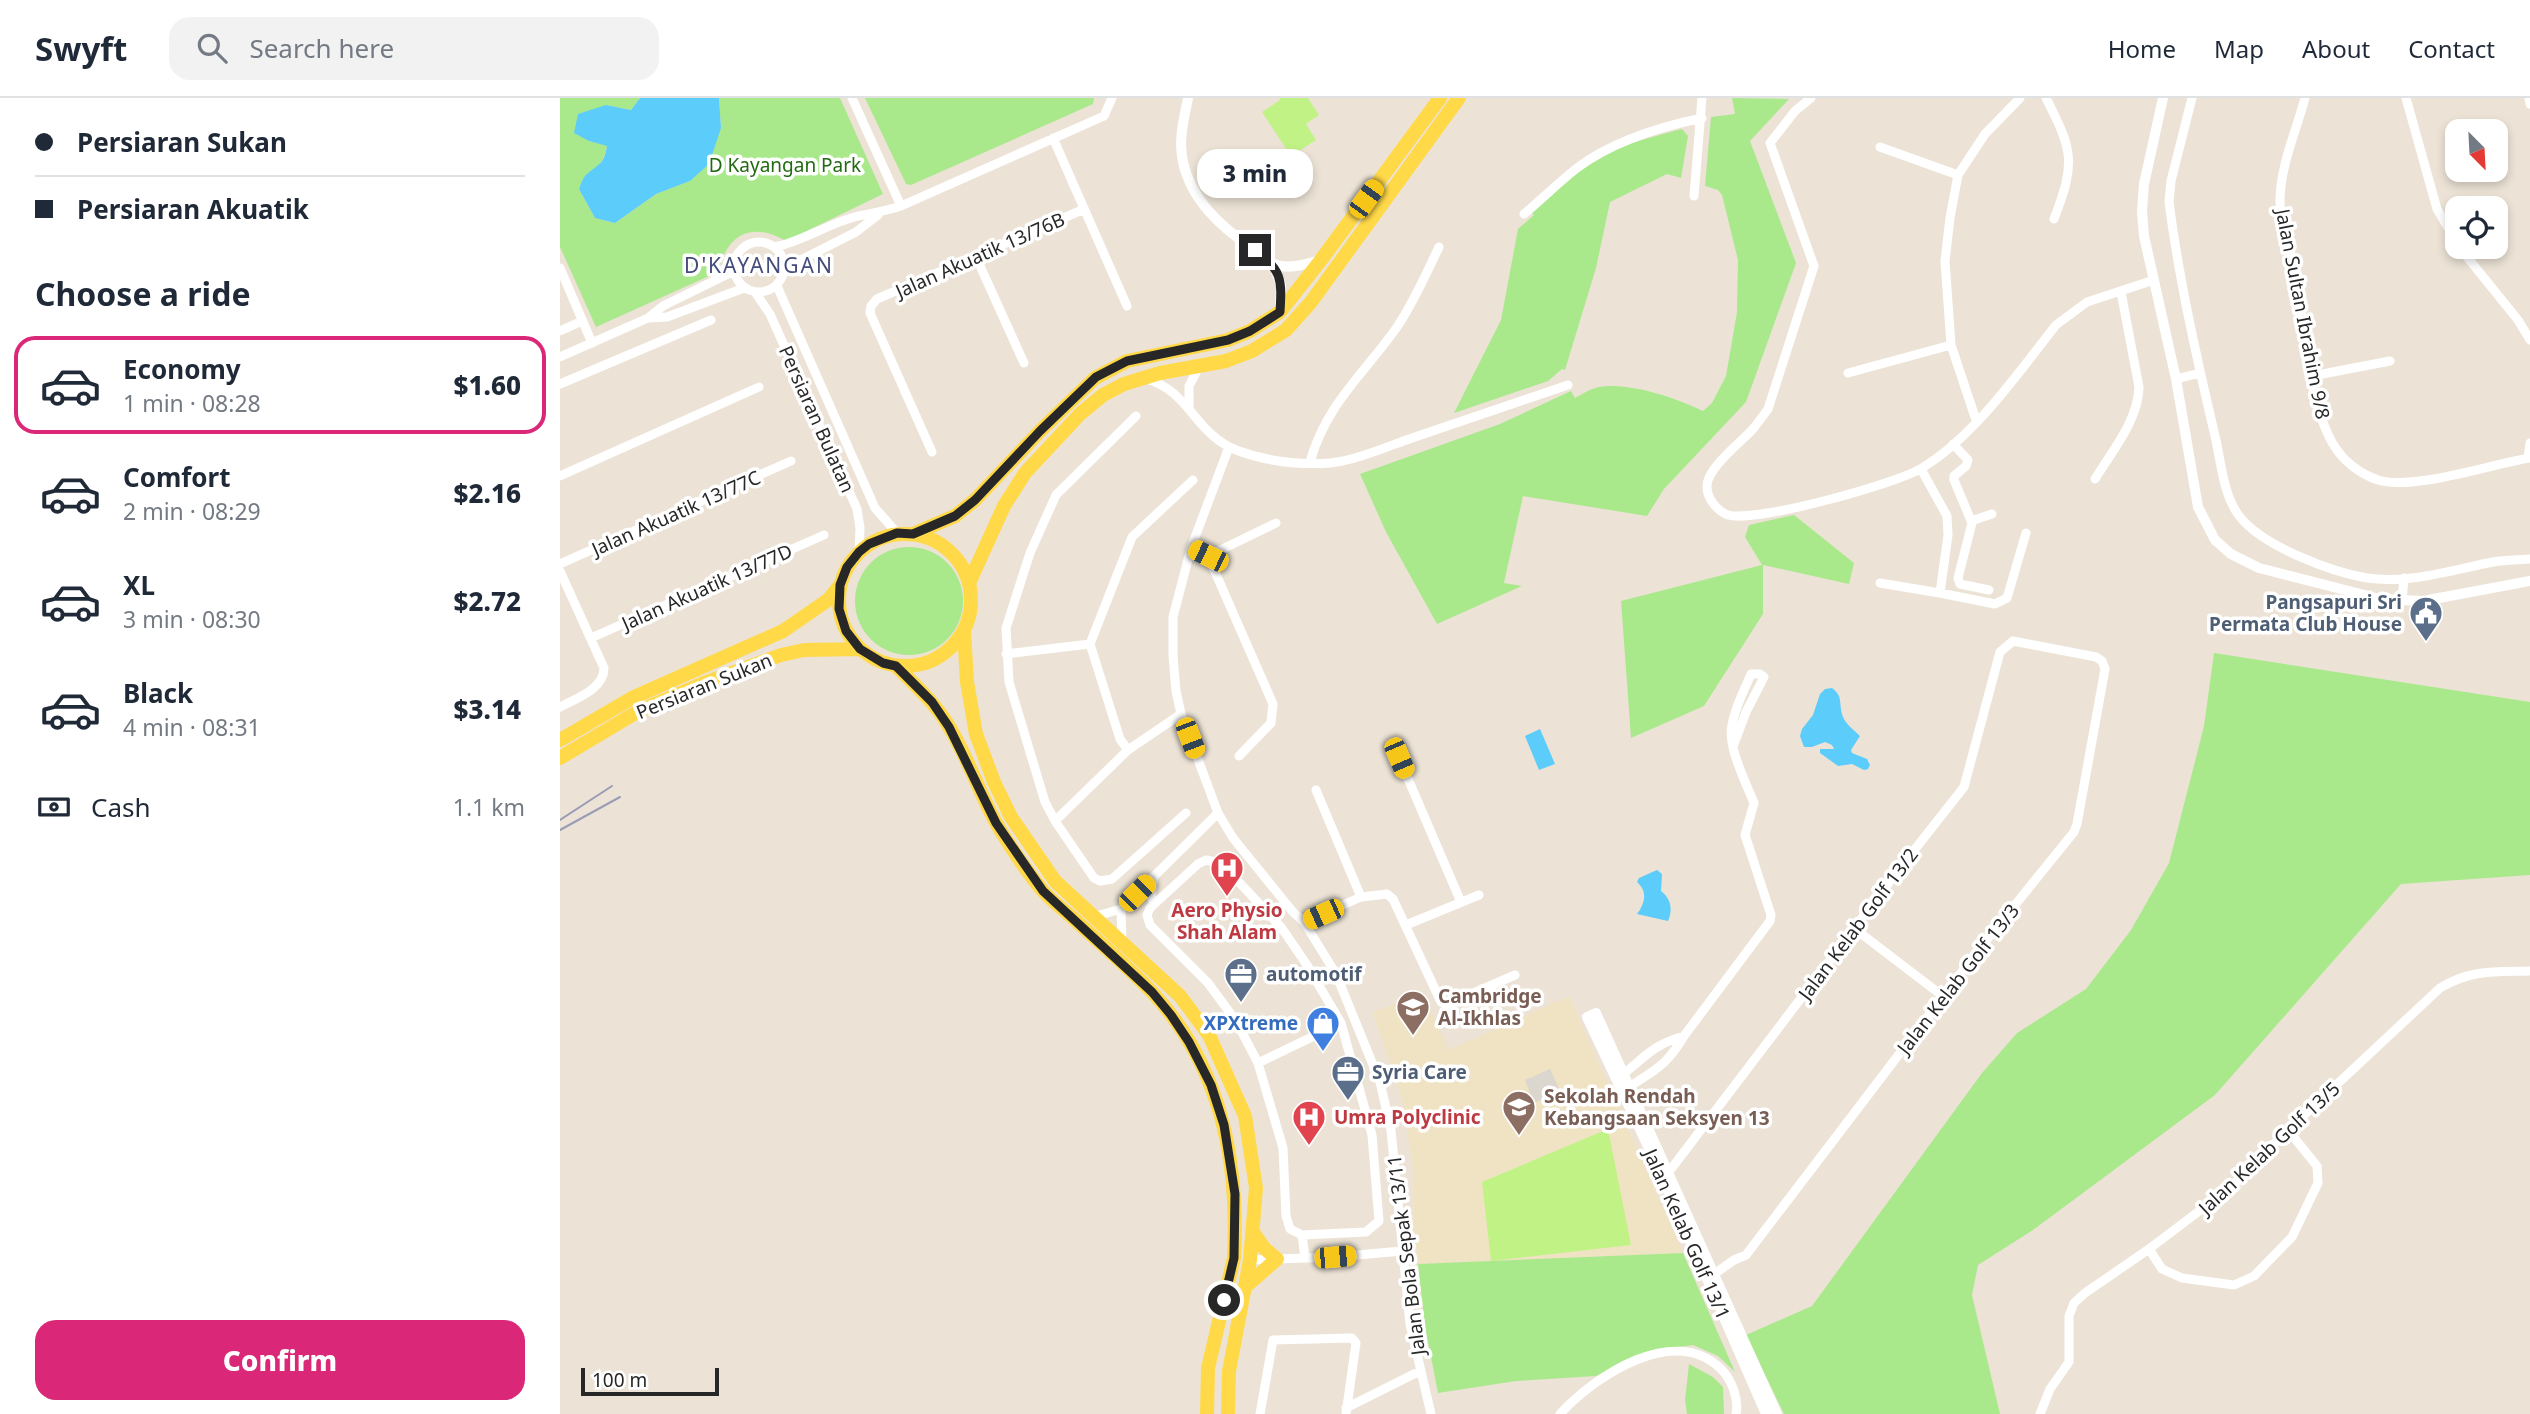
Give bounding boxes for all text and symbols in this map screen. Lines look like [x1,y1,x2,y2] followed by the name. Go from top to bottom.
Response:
[169,17,659,80] search box
[35,26,127,71] text: Swyft
[193,29,231,67] icon: search
[249,30,394,66] text: Search here
[2108,32,2176,65] text: Home
[2214,32,2264,65] text: Map
[2302,32,2370,65] text: About
[2408,32,2495,65] text: Contact
[2445,119,2508,182] north arrow
[2445,119,2508,259] map controls
[77,124,287,160] text: Persiaran Sukan
[1197,149,1313,198] callout: 3 min
[709,152,861,178] park label: D Kayangan Park
[1223,157,1287,189] text: 3 min
[1346,176,1387,222] car
[77,191,309,227] text: Persiaran Akuatik
[2445,196,2508,259] button: locate
[2269,205,2336,421] street label: Jalan Sultan Ibrahim 9/8
[890,206,1069,305] street label: Jalan Akuatik 13/76B
[1239,234,1271,266] route end
[684,251,834,279] district label: D'KAYANGAN
[35,272,251,315] text: Choose a ride
[773,341,861,497] street label: Persiaran Bulatan
[123,351,241,387] text: Economy
[39,354,102,417] icon: car
[454,367,521,403] text: $1.60
[123,387,261,419] text: 1 min · 08:28
[123,459,231,495] text: Comfort
[39,462,102,525] icon: car
[586,464,765,563] street label: Jalan Akuatik 13/77C
[454,475,521,511] text: $2.16
[123,495,261,527] text: 2 min · 08:29
[1185,537,1232,575] car
[616,538,796,637] street label: Jalan Akuatik 13/77D
[123,567,155,603] text: XL
[39,570,102,633] icon: car
[454,583,521,619] text: $2.72
[2209,589,2402,637] place label: Pangsapuri Sri Permata Club House
[2407,594,2445,643] public building icon: Pangsapuri Sri Permata Club House
[123,603,261,635] text: 3 min · 08:30
[632,647,776,725] street label: Persiaran Sukan
[123,675,193,711] text: Black
[39,678,102,741] icon: car
[454,691,521,727] text: $3.14
[123,711,261,743] text: 4 min · 08:31
[1173,715,1208,761] car
[1382,735,1417,781] car
[35,788,73,826] icon: cash
[91,789,151,825] text: Cash
[453,791,525,823] text: 1.1 km
[1791,843,1924,1007] street label: Jalan Kelab Golf 13/2
[1208,849,1246,898] hospital icon: Aero Physio Shah Alam
[1115,871,1160,915] car
[1300,896,1347,932] car
[1171,897,1283,945] place label: Aero Physio Shah Alam
[1890,898,2025,1061] street label: Jalan Kelab Golf 13/3
[1222,955,1260,1004] office icon: automotif
[1266,961,1363,987] place label: automotif
[1438,983,1542,1031] place label: Cambridge Al-Ikhlas
[1394,988,1432,1037] school or university icon: Cambridge Al-Ikhlas
[1304,1004,1342,1053] shop icon: XPXtreme
[1204,1010,1298,1036] place label: XPXtreme
[1329,1053,1367,1102] office icon: Syria Care
[1372,1059,1467,1085] place label: Syria Care
[2191,1076,2345,1222] street label: Jalan Kelab Golf 13/5
[1544,1083,1770,1131] place label: Sekolah Rendah Kebangsaan Seksyen 13
[1500,1088,1538,1137] school or university icon: Sekolah Rendah Kebangsaan Seksyen 13
[1290,1098,1328,1147] hospital icon: Umra Polyclinic
[1334,1104,1481,1130] place label: Umra Polyclinic
[1637,1143,1736,1323] street label: Jalan Kelab Golf 13/1
[1381,1153,1431,1359] street label: Jalan Bola Sepak 13/11
[1314,1245,1357,1269] car
[1208,1284,1240,1316] route start
[35,1320,525,1400] button: Confirm
[581,1365,719,1397] scale bar
[592,1367,647,1393] text: 100 m

